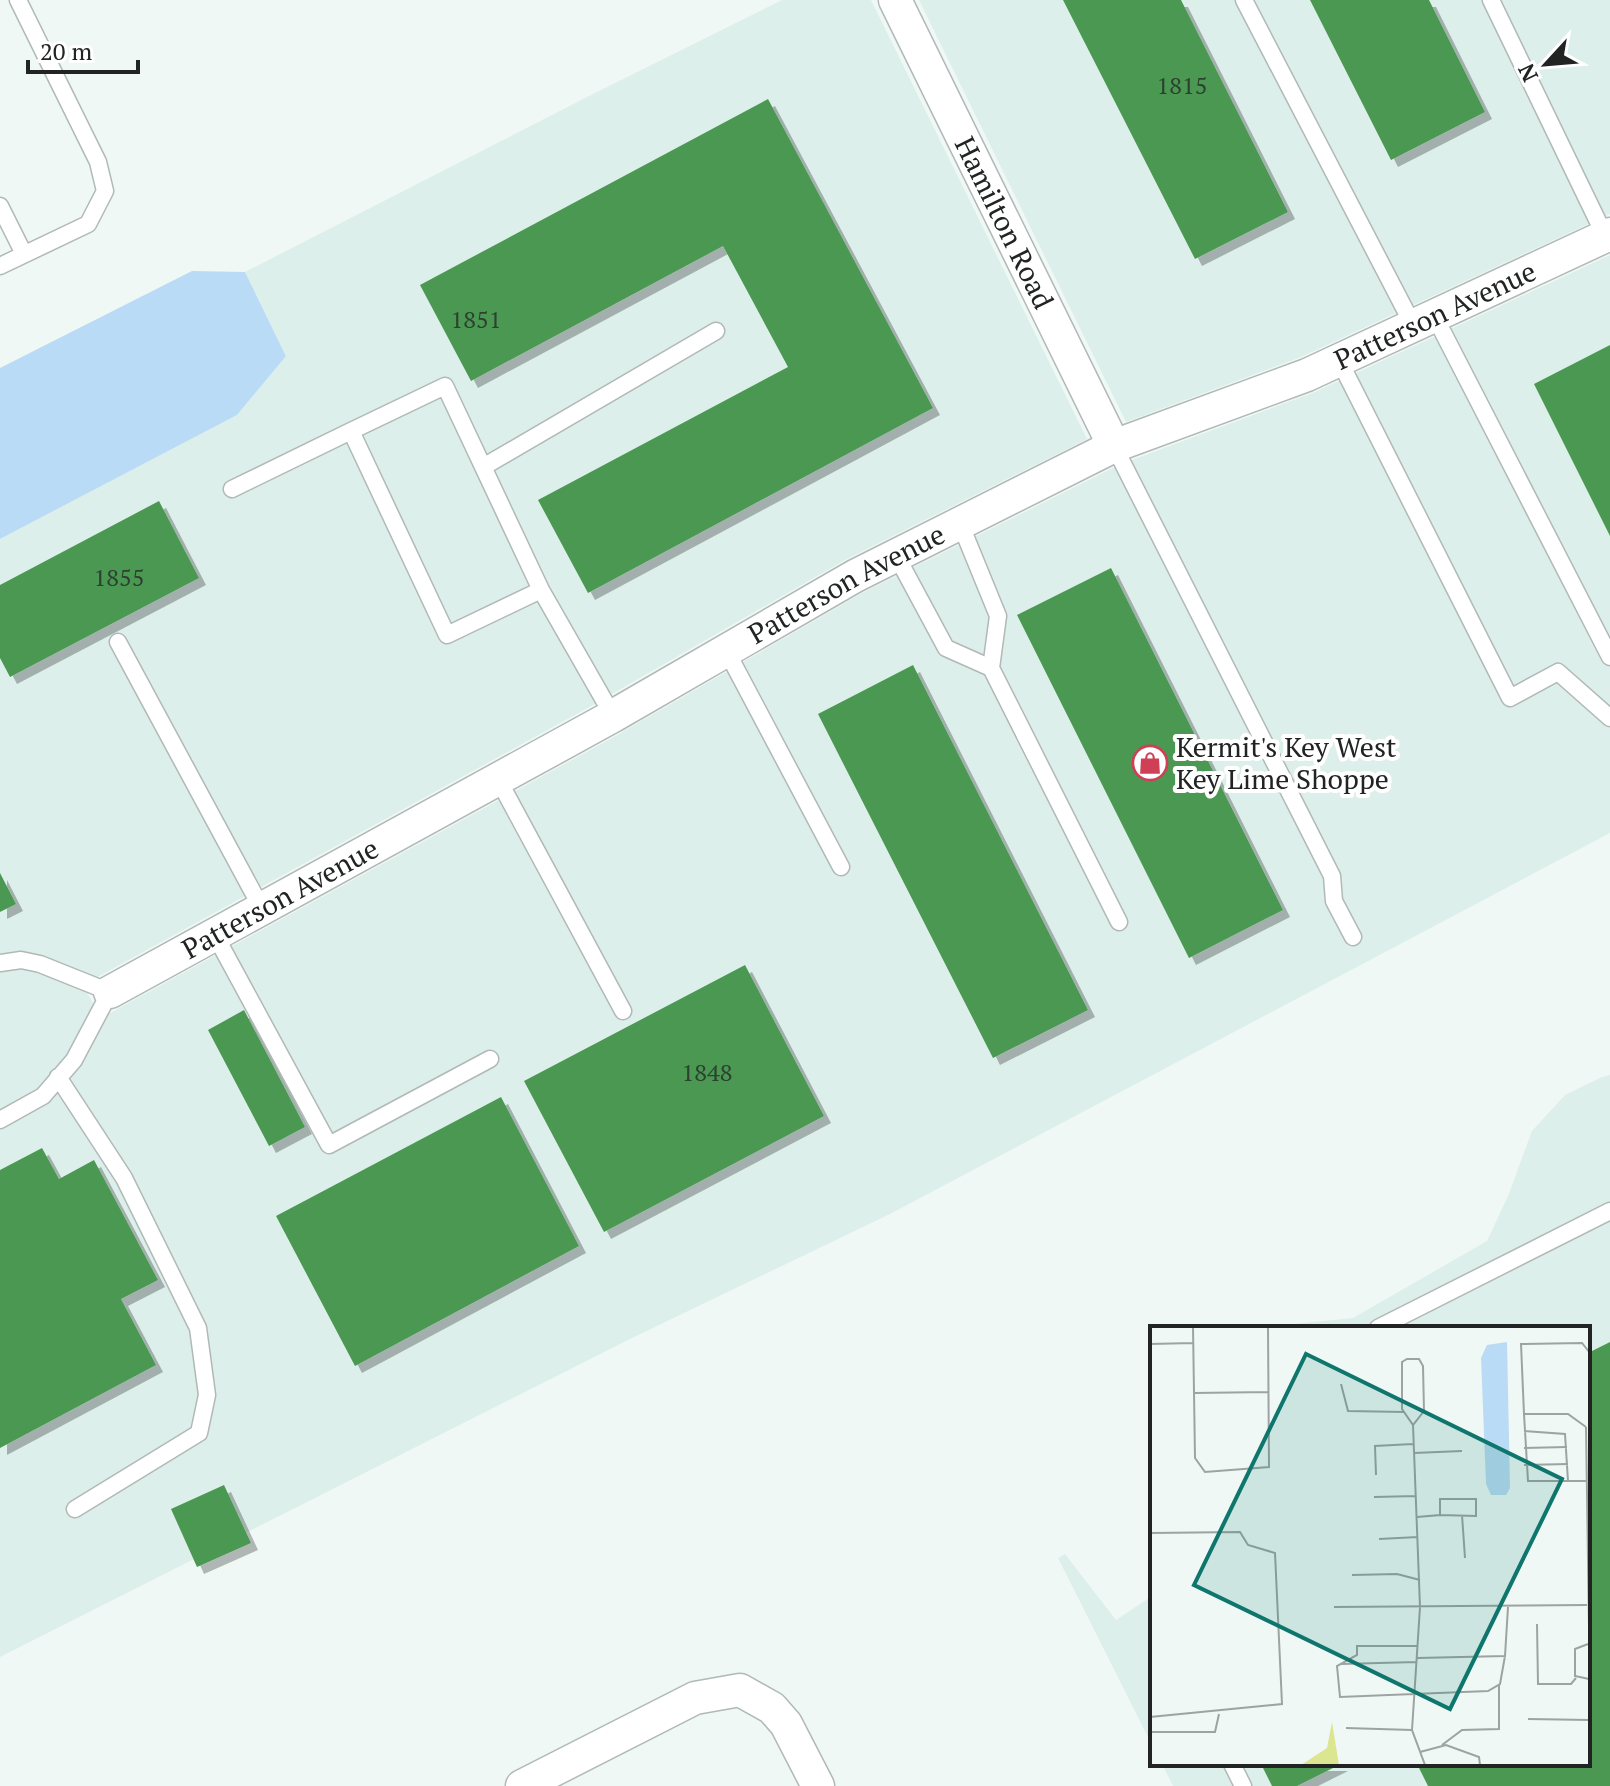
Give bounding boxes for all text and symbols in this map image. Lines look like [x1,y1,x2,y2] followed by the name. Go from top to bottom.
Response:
[28,24,138,74] scale bar
[1506,24,1586,104] north arrow
[40,35,92,67] text: 20 m
[1511,59,1544,87] text: N
[1156,69,1208,101] house number: 1815
[947,130,1063,315] street label: Hamilton Road
[1328,252,1542,378] street label: Patterson Avenue
[450,303,502,335] house number: 1851
[741,515,951,652] street label: Patterson Avenue
[93,561,145,593] house number: 1855
[1176,728,1397,797] place label: Kermit's Key West Key Lime Shoppe
[1131,744,1169,782] shop icon: Kermit's Key West Key Lime Shoppe
[175,829,385,967] street label: Patterson Avenue
[681,1056,733,1088] house number: 1848
[1150,1326,1590,1766] inset map

